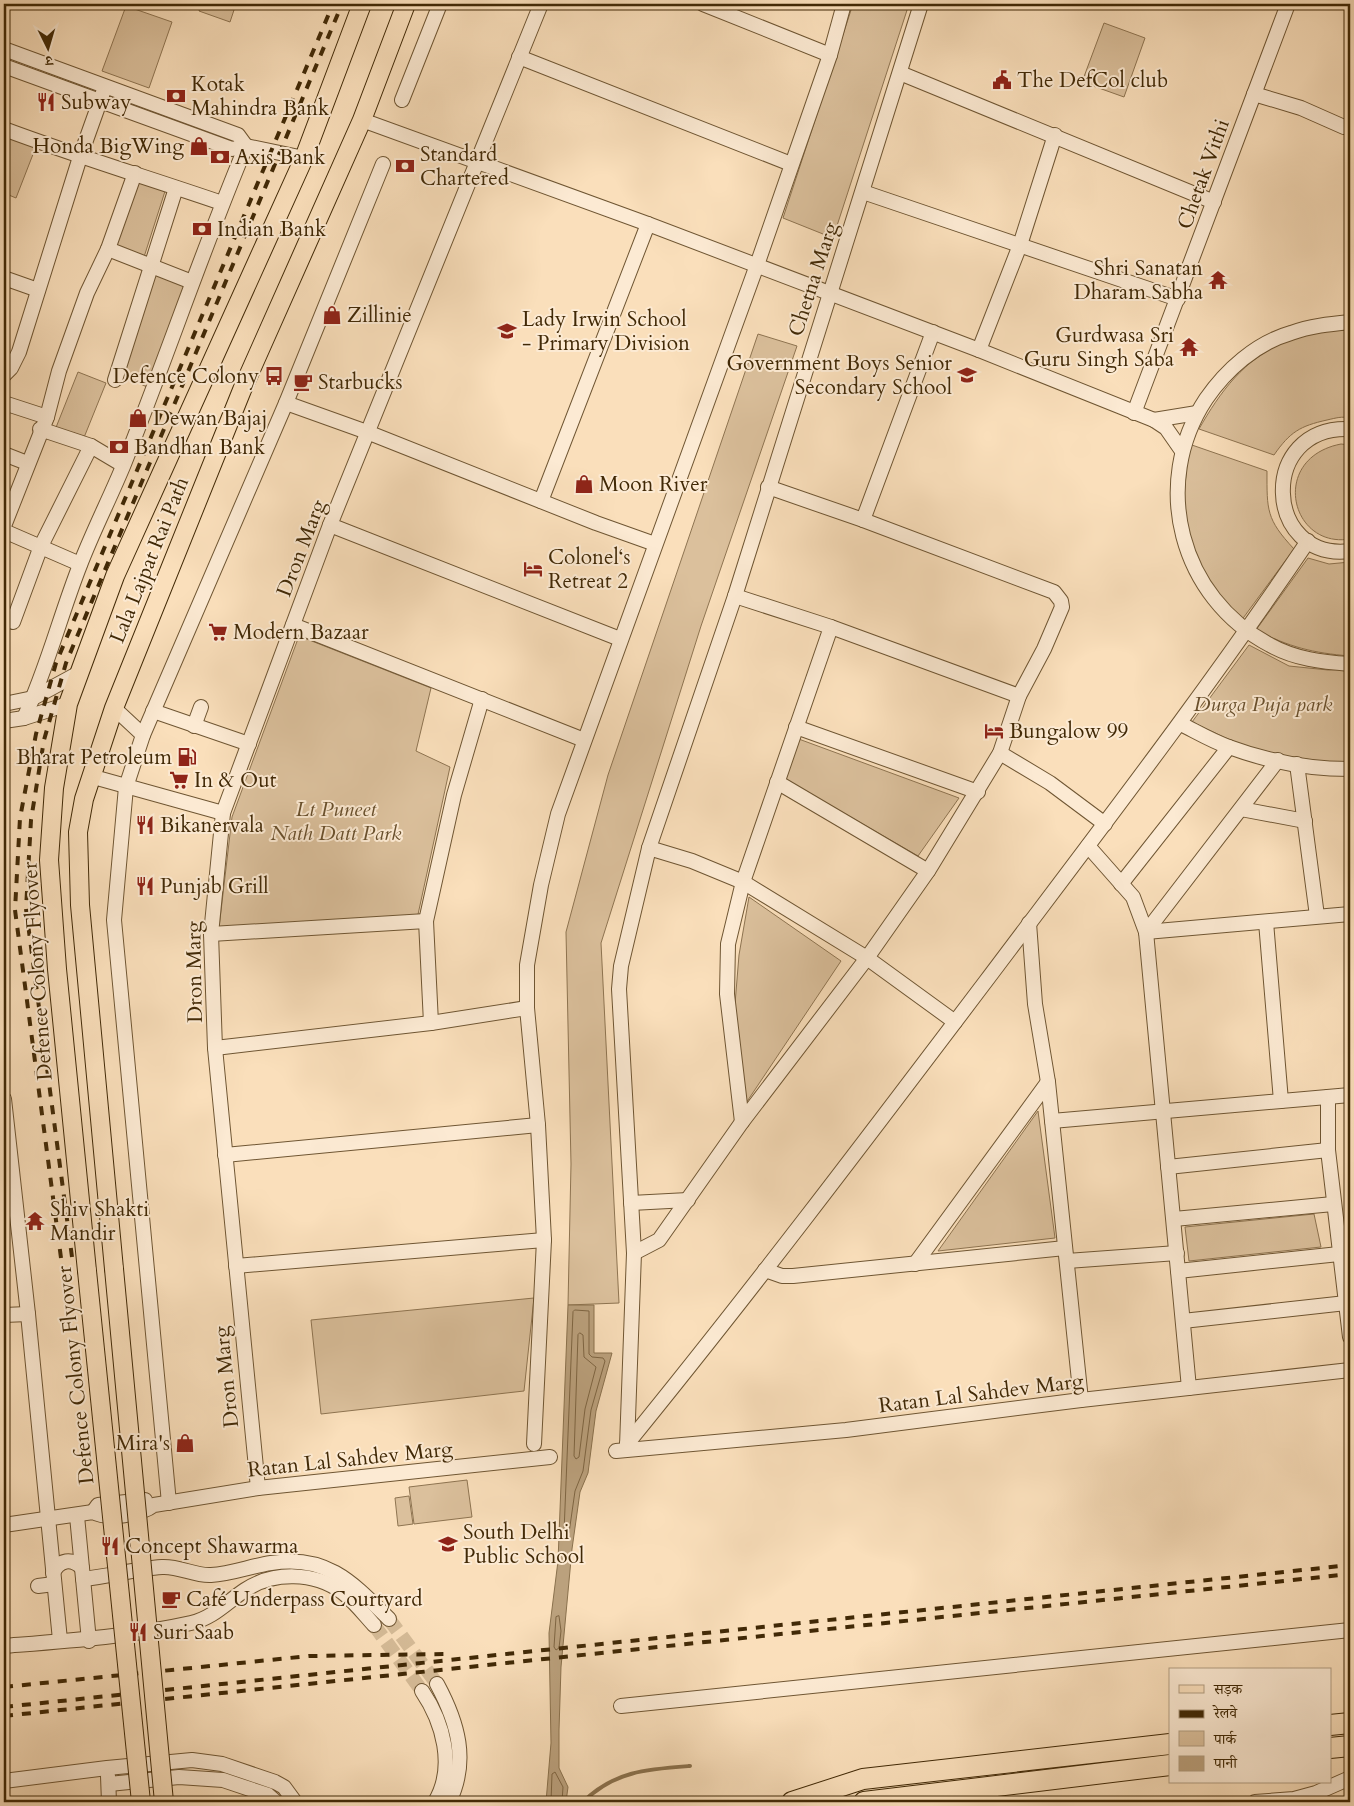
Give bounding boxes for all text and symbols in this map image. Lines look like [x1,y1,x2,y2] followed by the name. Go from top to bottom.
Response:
[22,22,72,72] north arrow
[44,51,54,70] text: उ
[1017,66,1168,95] place label: The DefCol club
[991,69,1013,91] public building icon: The DefCol club
[191,70,330,123] place label: Kotak Mahindra Bank
[165,85,187,107] bank icon: Kotak Mahindra Bank
[61,88,131,117] place label: Subway
[35,91,57,113] restaurant icon: Subway
[1170,115,1237,233] street label: Chetak Vithi
[33,132,184,161] place label: Honda BigWing
[188,135,210,157] shop icon: Honda BigWing
[420,140,509,193] place label: Standard Chartered
[235,143,326,172] place label: Axis Bank
[209,146,231,168] bank icon: Axis Bank
[394,155,416,177] bank icon: Standard Chartered
[217,215,327,244] place label: Indian Bank
[191,218,213,240] bank icon: Indian Bank
[781,218,846,340] street label: Chetna Marg
[1074,254,1203,307] place label: Shri Sanatan Dharam Sabha
[1207,269,1229,291] temple icon: Shri Sanatan Dharam Sabha
[347,301,412,330] place label: Zillinie
[321,304,343,326] shop icon: Zillinie
[522,305,690,358] place label: Lady Irwin School - Primary Division
[496,320,518,342] school or university icon: Lady Irwin School - Primary Division
[1024,321,1174,374] place label: Gurdwasa Sri Guru Singh Saba
[1178,336,1200,358] temple icon: Gurdwasa Sri Guru Singh Saba
[726,349,952,402] place label: Government Boys Senior Secondary School
[113,362,259,391] place label: Defence Colony
[956,364,978,386] school or university icon: Government Boys Senior Secondary School
[263,365,285,387] bus stop icon: Defence Colony
[318,368,403,397] place label: Starbucks
[292,371,314,393] cafe icon: Starbucks
[153,404,267,433] place label: Dewan Bajaj
[127,407,149,429] shop icon: Dewan Bajaj
[134,433,266,462] place label: Bandhan Bank
[108,436,130,458] bank icon: Bandhan Bank
[599,470,708,499] place label: Moon River
[103,472,196,648] street label: Lala Lajpat Rai Path
[573,473,595,495] shop icon: Moon River
[270,495,333,601] street label: Dron Marg
[548,543,631,596] place label: Colonel‘s Retreat 2
[522,558,544,580] hotel icon: Colonel‘s Retreat 2
[233,618,369,647] place label: Modern Bazaar
[207,621,229,643] supermarket icon: Modern Bazaar
[1194,690,1333,719] park label: Durga Puja park
[1009,717,1129,746] place label: Bungalow 99
[983,720,1005,742] hotel icon: Bungalow 99
[16,743,172,772] place label: Bharat Petroleum
[176,746,198,768] fuel station icon: Bharat Petroleum
[194,766,277,795] place label: In & Out
[168,769,190,791] supermarket icon: In & Out
[271,795,402,848] park label: Lt Puneet Nath Datt Park
[160,811,264,840] place label: Bikanervala
[134,814,156,836] restaurant icon: Bikanervala
[15,860,60,1081] street label: Defence Colony Flyover
[160,872,269,901] place label: Punjab Grill
[134,875,156,897] restaurant icon: Punjab Grill
[179,921,210,1023] street label: Dron Marg
[50,1195,149,1248] place label: Shiv Shakti Mandir
[24,1210,46,1232] temple icon: Shiv Shakti Mandir
[50,1264,101,1486] street label: Defence Colony Flyover
[207,1325,246,1429] street label: Dron Marg
[877,1367,1085,1420] street label: Ratan Lal Sahdev Marg
[116,1429,170,1458] place label: Mira's
[174,1432,196,1454] shop icon: Mira's
[246,1434,454,1485] street label: Ratan Lal Sahdev Marg
[463,1518,584,1571] place label: South Delhi Public School
[125,1532,298,1561] place label: Concept Shawarma
[437,1533,459,1555] school or university icon: South Delhi Public School
[99,1535,121,1557] restaurant icon: Concept Shawarma
[186,1585,422,1614] place label: Café Underpass Courtyard
[160,1588,182,1610] cafe icon: Café Underpass Courtyard
[153,1618,234,1647] place label: Suri Saab
[127,1621,149,1643] restaurant icon: Suri Saab
[1169,1668,1332,1784] legend
[1213,1679,1243,1699] text: सड़क
[1212,1703,1238,1723] text: रेलवे
[1213,1729,1237,1749] text: पार्क
[1213,1753,1238,1773] text: पानी

